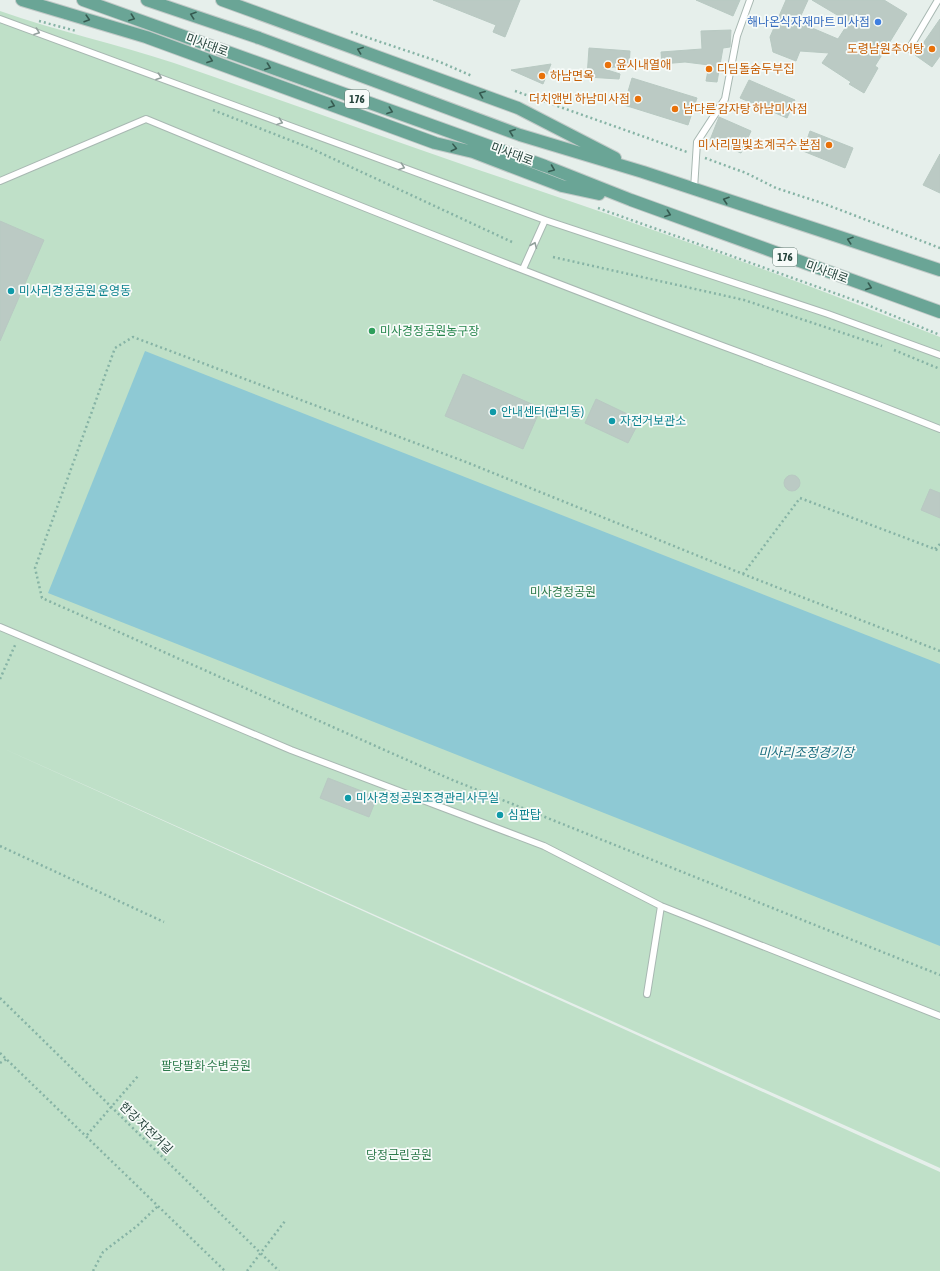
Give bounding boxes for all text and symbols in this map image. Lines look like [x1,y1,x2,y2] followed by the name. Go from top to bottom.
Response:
[189,12,196,20] one-way arrow
[129,13,136,22] one-way arrow
[83,14,90,22] one-way arrow
[747,15,870,29] place label: 해나온식자재마트 미사점
[873,17,883,27] marker: 해나온식자재마트 미사점
[33,28,40,36] one-way arrow
[184,31,230,59] street label: 미사대로
[847,42,924,56] place label: 도령남원추어탕
[927,44,937,54] marker: 도령남원추어탕
[356,46,363,55] one-way arrow
[206,56,213,64] one-way arrow
[616,58,671,72] place label: 윤시내열애
[603,60,613,70] marker: 윤시내열애
[264,62,271,70] one-way arrow
[717,62,794,76] place label: 디딤돌숨두부집
[704,64,714,74] marker: 디딤돌숨두부집
[550,69,594,83] place label: 하남면옥
[537,71,547,81] marker: 하남면옥
[155,73,162,81] one-way arrow
[345,90,369,108] road number: 176
[479,91,486,99] one-way arrow
[529,92,630,106] place label: 더치앤빈 하남미사점
[633,94,643,104] marker: 더치앤빈 하남미사점
[328,100,335,109] one-way arrow
[683,102,808,116] place label: 남다른 감자탕 하남미사점
[670,104,680,114] marker: 남다른 감자탕 하남미사점
[387,106,394,114] one-way arrow
[277,118,284,126] one-way arrow
[509,128,516,136] one-way arrow
[698,138,821,152] place label: 미사리밀빛초계국수 본점
[489,140,535,168] street label: 미사대로
[824,140,834,150] marker: 미사리밀빛초계국수 본점
[451,143,458,151] one-way arrow
[399,163,406,171] one-way arrow
[548,164,556,172] one-way arrow
[723,196,730,204] one-way arrow
[664,209,671,217] one-way arrow
[846,236,853,245] one-way arrow
[530,241,538,248] one-way arrow
[773,248,797,266] road number: 176
[804,258,850,286] street label: 미사대로
[865,282,872,291] one-way arrow
[19,284,131,298] place label: 미사리경정공원 운영동
[6,286,16,296] marker: 미사리경정공원 운영동
[380,324,479,338] place label: 미사경정공원농구장
[367,326,377,336] marker: 미사경정공원농구장
[501,405,584,419] place label: 안내센터(관리동)
[488,407,498,417] marker: 안내센터(관리동)
[620,414,686,428] place label: 자전거보관소
[607,416,617,426] marker: 자전거보관소
[530,585,596,599] park label: 미사경정공원
[758,745,856,760] water label: 미사리조정경기장
[356,791,500,805] place label: 미사경정공원조경관리사무실
[343,793,353,803] marker: 미사경정공원조경관리사무실
[508,808,541,822] place label: 심판탑
[495,810,505,820] marker: 심판탑
[161,1059,251,1073] park label: 팔당팔화 수변공원
[117,1099,175,1157] street label: 한강 자전거길
[366,1148,432,1162] park label: 당정근린공원

